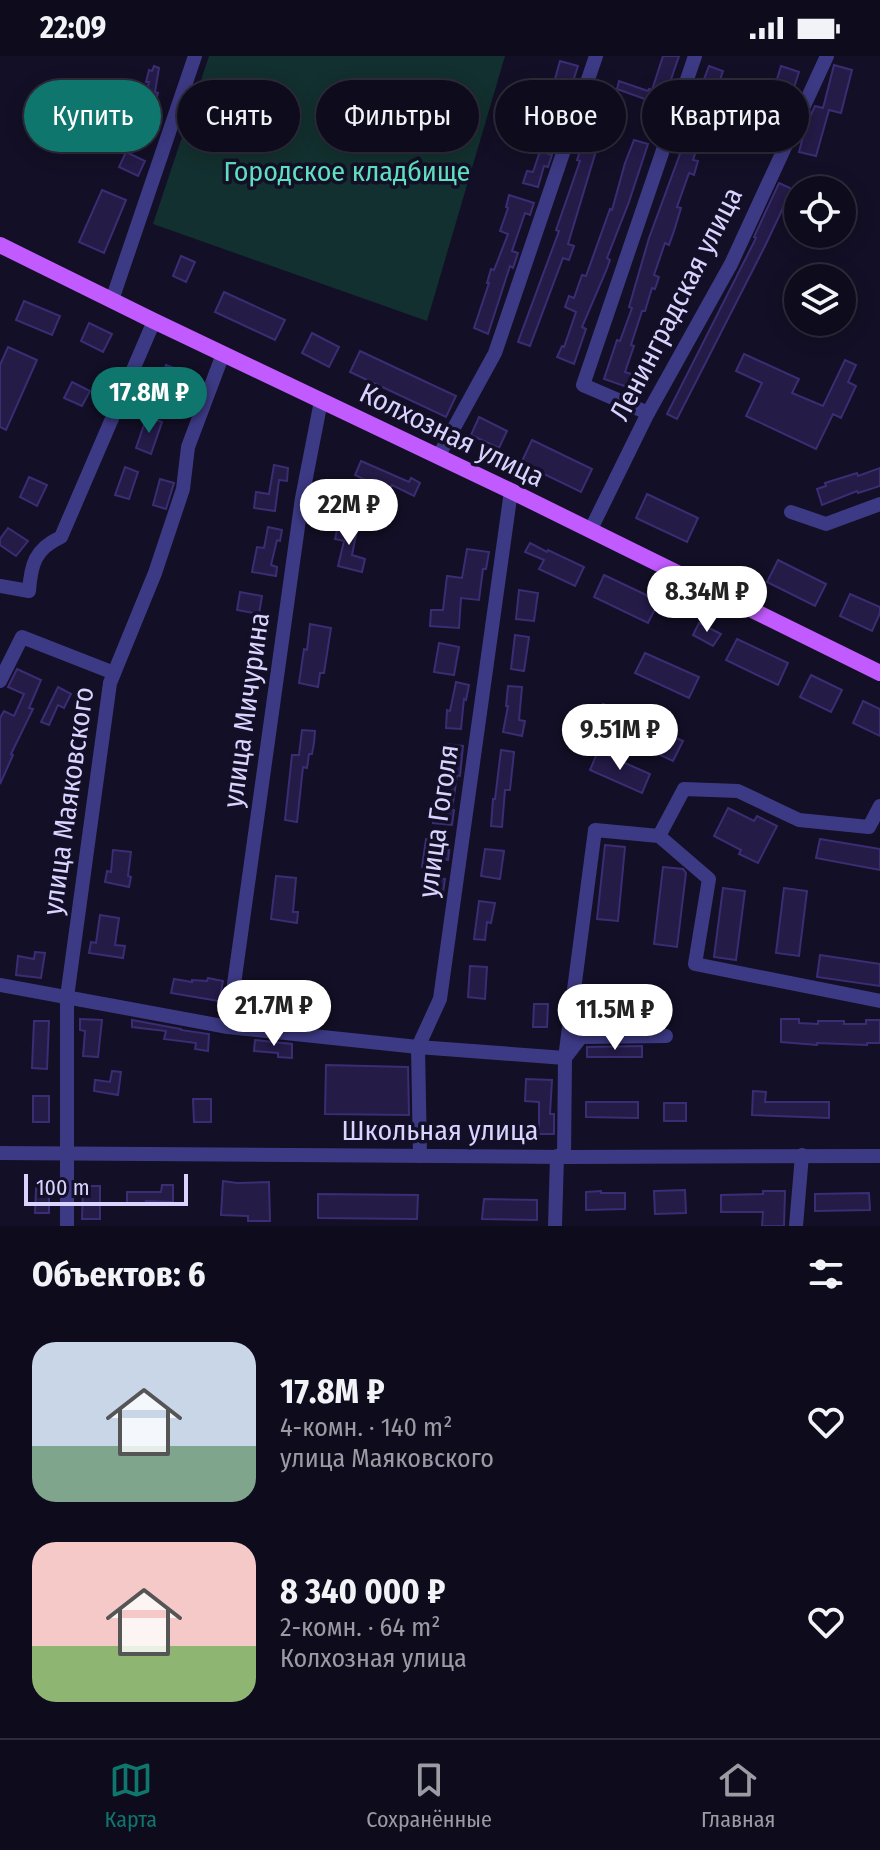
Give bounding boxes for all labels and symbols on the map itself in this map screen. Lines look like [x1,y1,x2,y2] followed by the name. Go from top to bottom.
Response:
[224,155,470,188] park label: Городское кладбище
[603,182,749,426] street label: Ленинградская улица
[75,367,223,435] pin: 17.8M ₽
[354,376,550,494] street label: Колхозная улица
[293,479,405,547] pin: 22M ₽
[633,566,781,634] pin: 8.34M ₽
[216,610,276,810] street label: улица Мичурина
[36,685,100,917] street label: улица Маяковского
[546,704,694,772] pin: 9.51M ₽
[411,742,465,900] street label: улица Гоголя
[200,980,348,1048] pin: 21.7M ₽
[541,984,689,1052] pin: 11.5M ₽
[341,1114,539,1147] street label: Школьная улица
[24,1170,188,1206] scale bar

